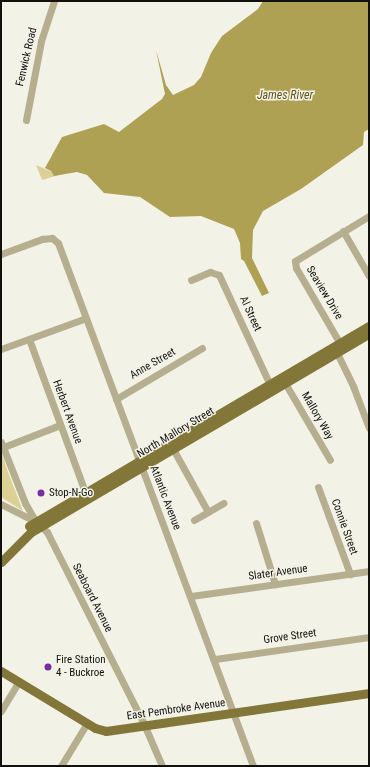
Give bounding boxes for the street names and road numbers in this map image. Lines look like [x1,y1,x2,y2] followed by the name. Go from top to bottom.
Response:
[14,26,40,88] street label: Fenwick Road
[303,264,345,322] street label: Seaview Drive
[236,294,264,334] street label: Al Street
[128,346,178,382] street label: Anne Street
[49,378,85,446] street label: Herbert Avenue
[298,390,336,442] street label: Mallory Way
[135,405,217,461] street label: North Mallory Street
[147,464,183,532] street label: Atlantic Avenue
[328,497,360,557] street label: Connie Street
[69,561,115,635] street label: Seaboard Avenue
[248,562,308,584] street label: Slater Avenue
[263,627,317,647] street label: Grove Street
[126,697,226,723] street label: East Pembroke Avenue

